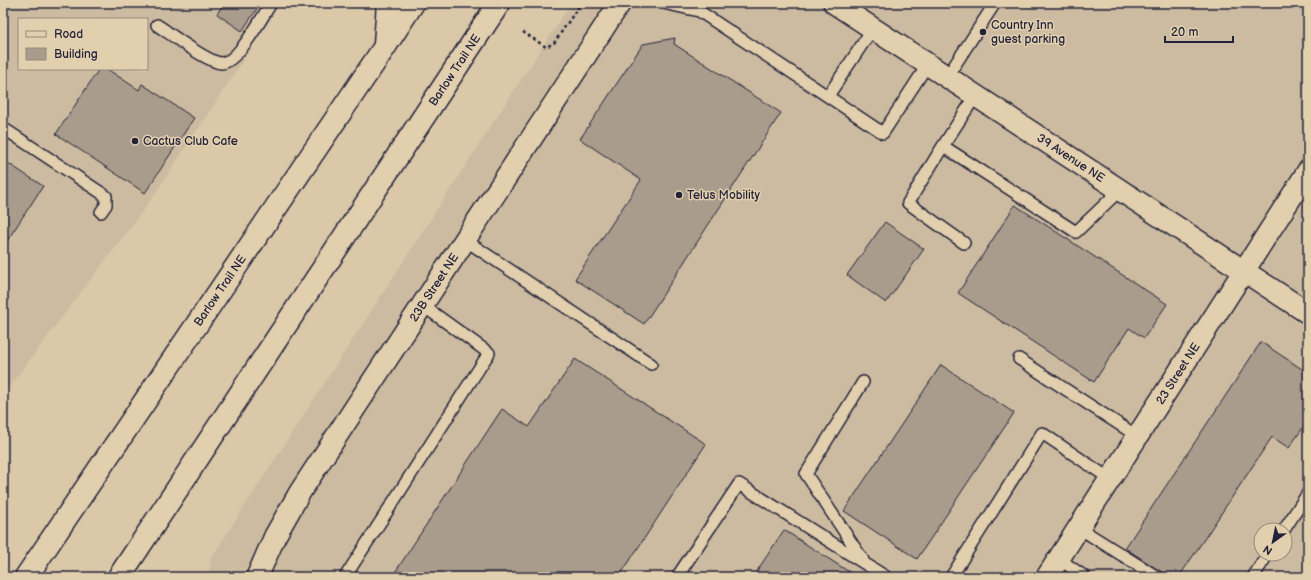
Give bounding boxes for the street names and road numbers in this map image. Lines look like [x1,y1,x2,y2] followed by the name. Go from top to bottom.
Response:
[425,31,484,109] street label: Barlow Trail NE
[1034,130,1108,186] street label: 39 Avenue NE
[406,250,462,324] street label: 23B Street NE
[190,252,249,329] street label: Barlow Trail NE
[1153,340,1203,407] street label: 23 Street NE

